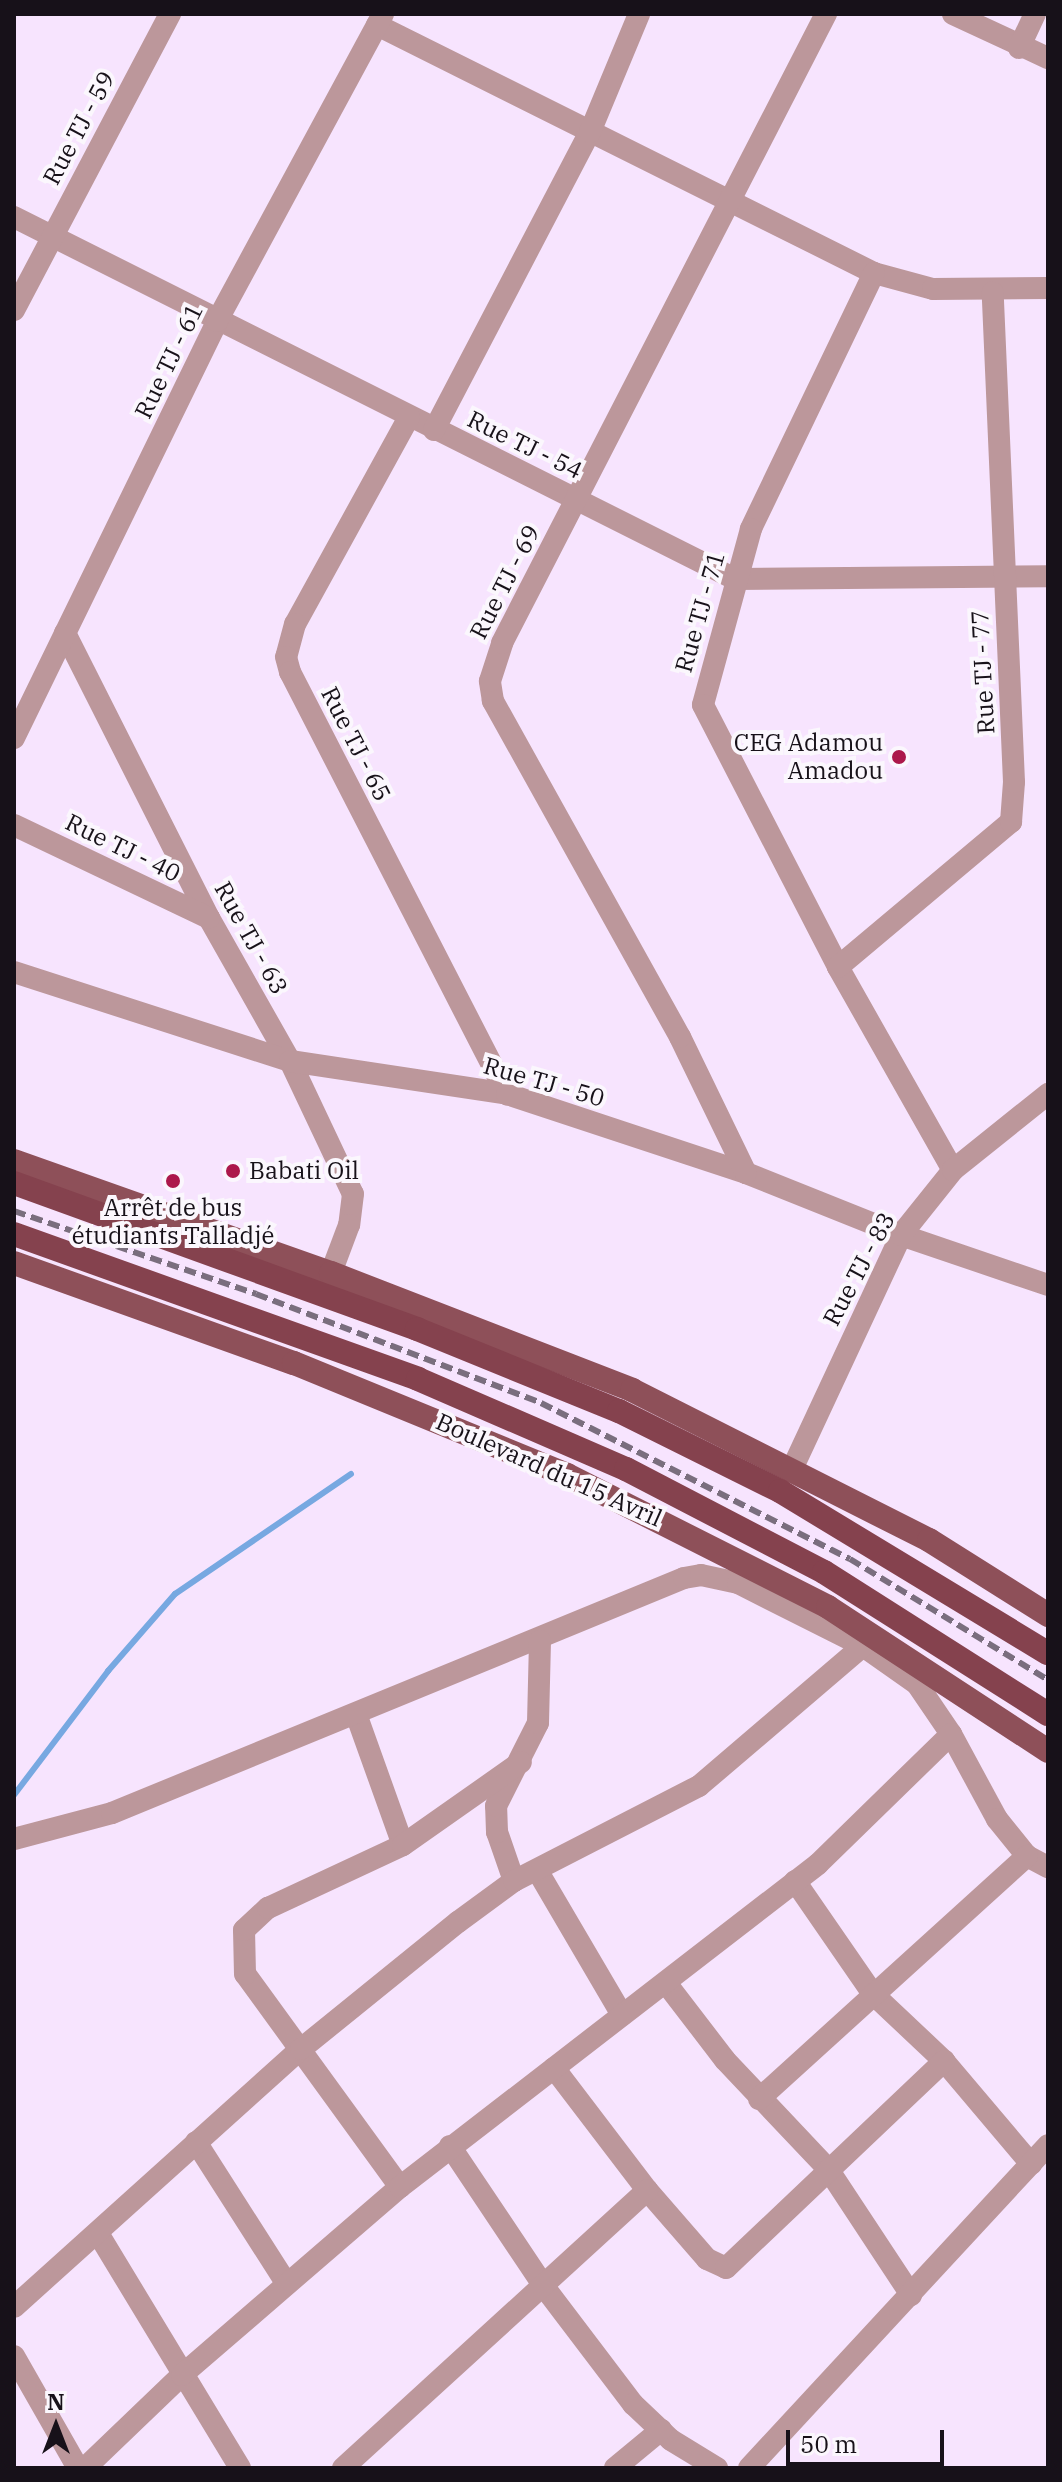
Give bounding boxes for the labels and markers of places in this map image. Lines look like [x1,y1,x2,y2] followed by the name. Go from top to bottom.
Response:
[734,729,883,785] place label: CEG Adamou Amadou
[890,748,908,766] marker: CEG Adamou Amadou
[249,1157,359,1185] place label: Babati Oil
[224,1162,242,1180] marker: Babati Oil
[164,1172,182,1190] marker: Arrêt de bus étudiants Talladjé
[72,1194,274,1250] place label: Arrêt de bus étudiants Talladjé

